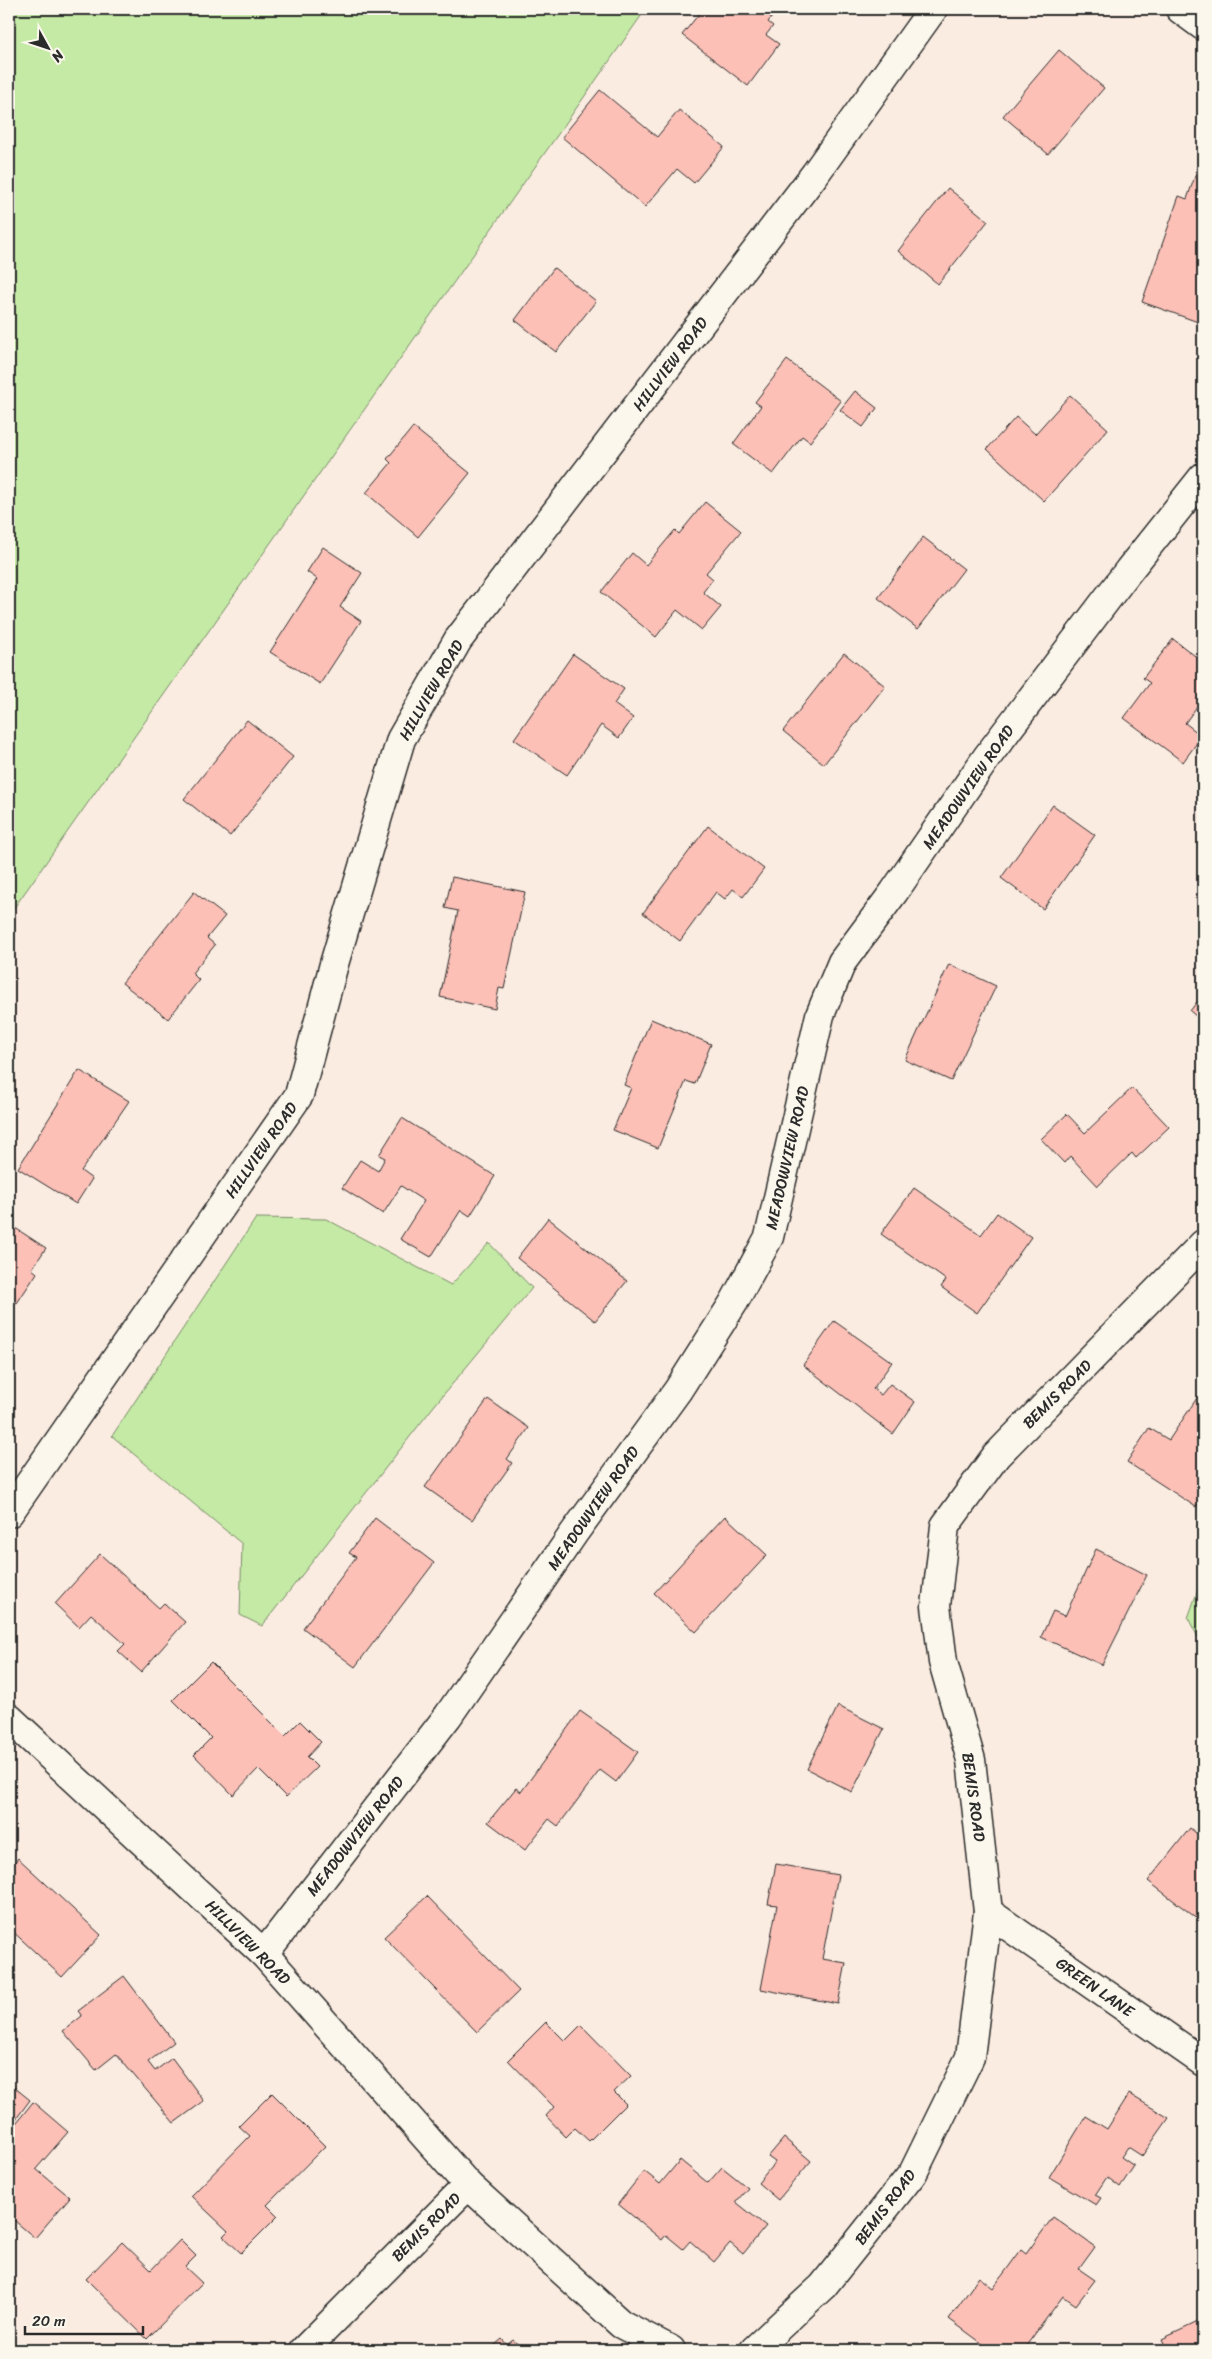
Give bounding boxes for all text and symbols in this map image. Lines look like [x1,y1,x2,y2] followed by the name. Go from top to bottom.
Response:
[22,22,72,72] north arrow
[45,44,71,68] text: N
[625,310,716,418] street label: HILLVIEW ROAD
[390,634,472,746] street label: HILLVIEW ROAD
[914,718,1022,855] street label: MEADOWVIEW ROAD
[756,1083,818,1233] street label: MEADOWVIEW ROAD
[217,1095,305,1204] street label: HILLVIEW ROAD
[1015,1352,1099,1436] street label: BEMIS ROAD
[539,1439,647,1576] street label: MEADOWVIEW ROAD
[953,1751,995,1844] street label: BEMIS ROAD
[298,1769,412,1903] street label: MEADOWVIEW ROAD
[198,1892,298,1992] street label: HILLVIEW ROAD
[1050,1949,1141,2026] street label: GREEN LANE
[846,2162,924,2252] street label: BEMIS ROAD
[384,2185,468,2269] street label: BEMIS ROAD
[25,2304,142,2336] scale bar
[32,2308,66,2334] text: 20 m

